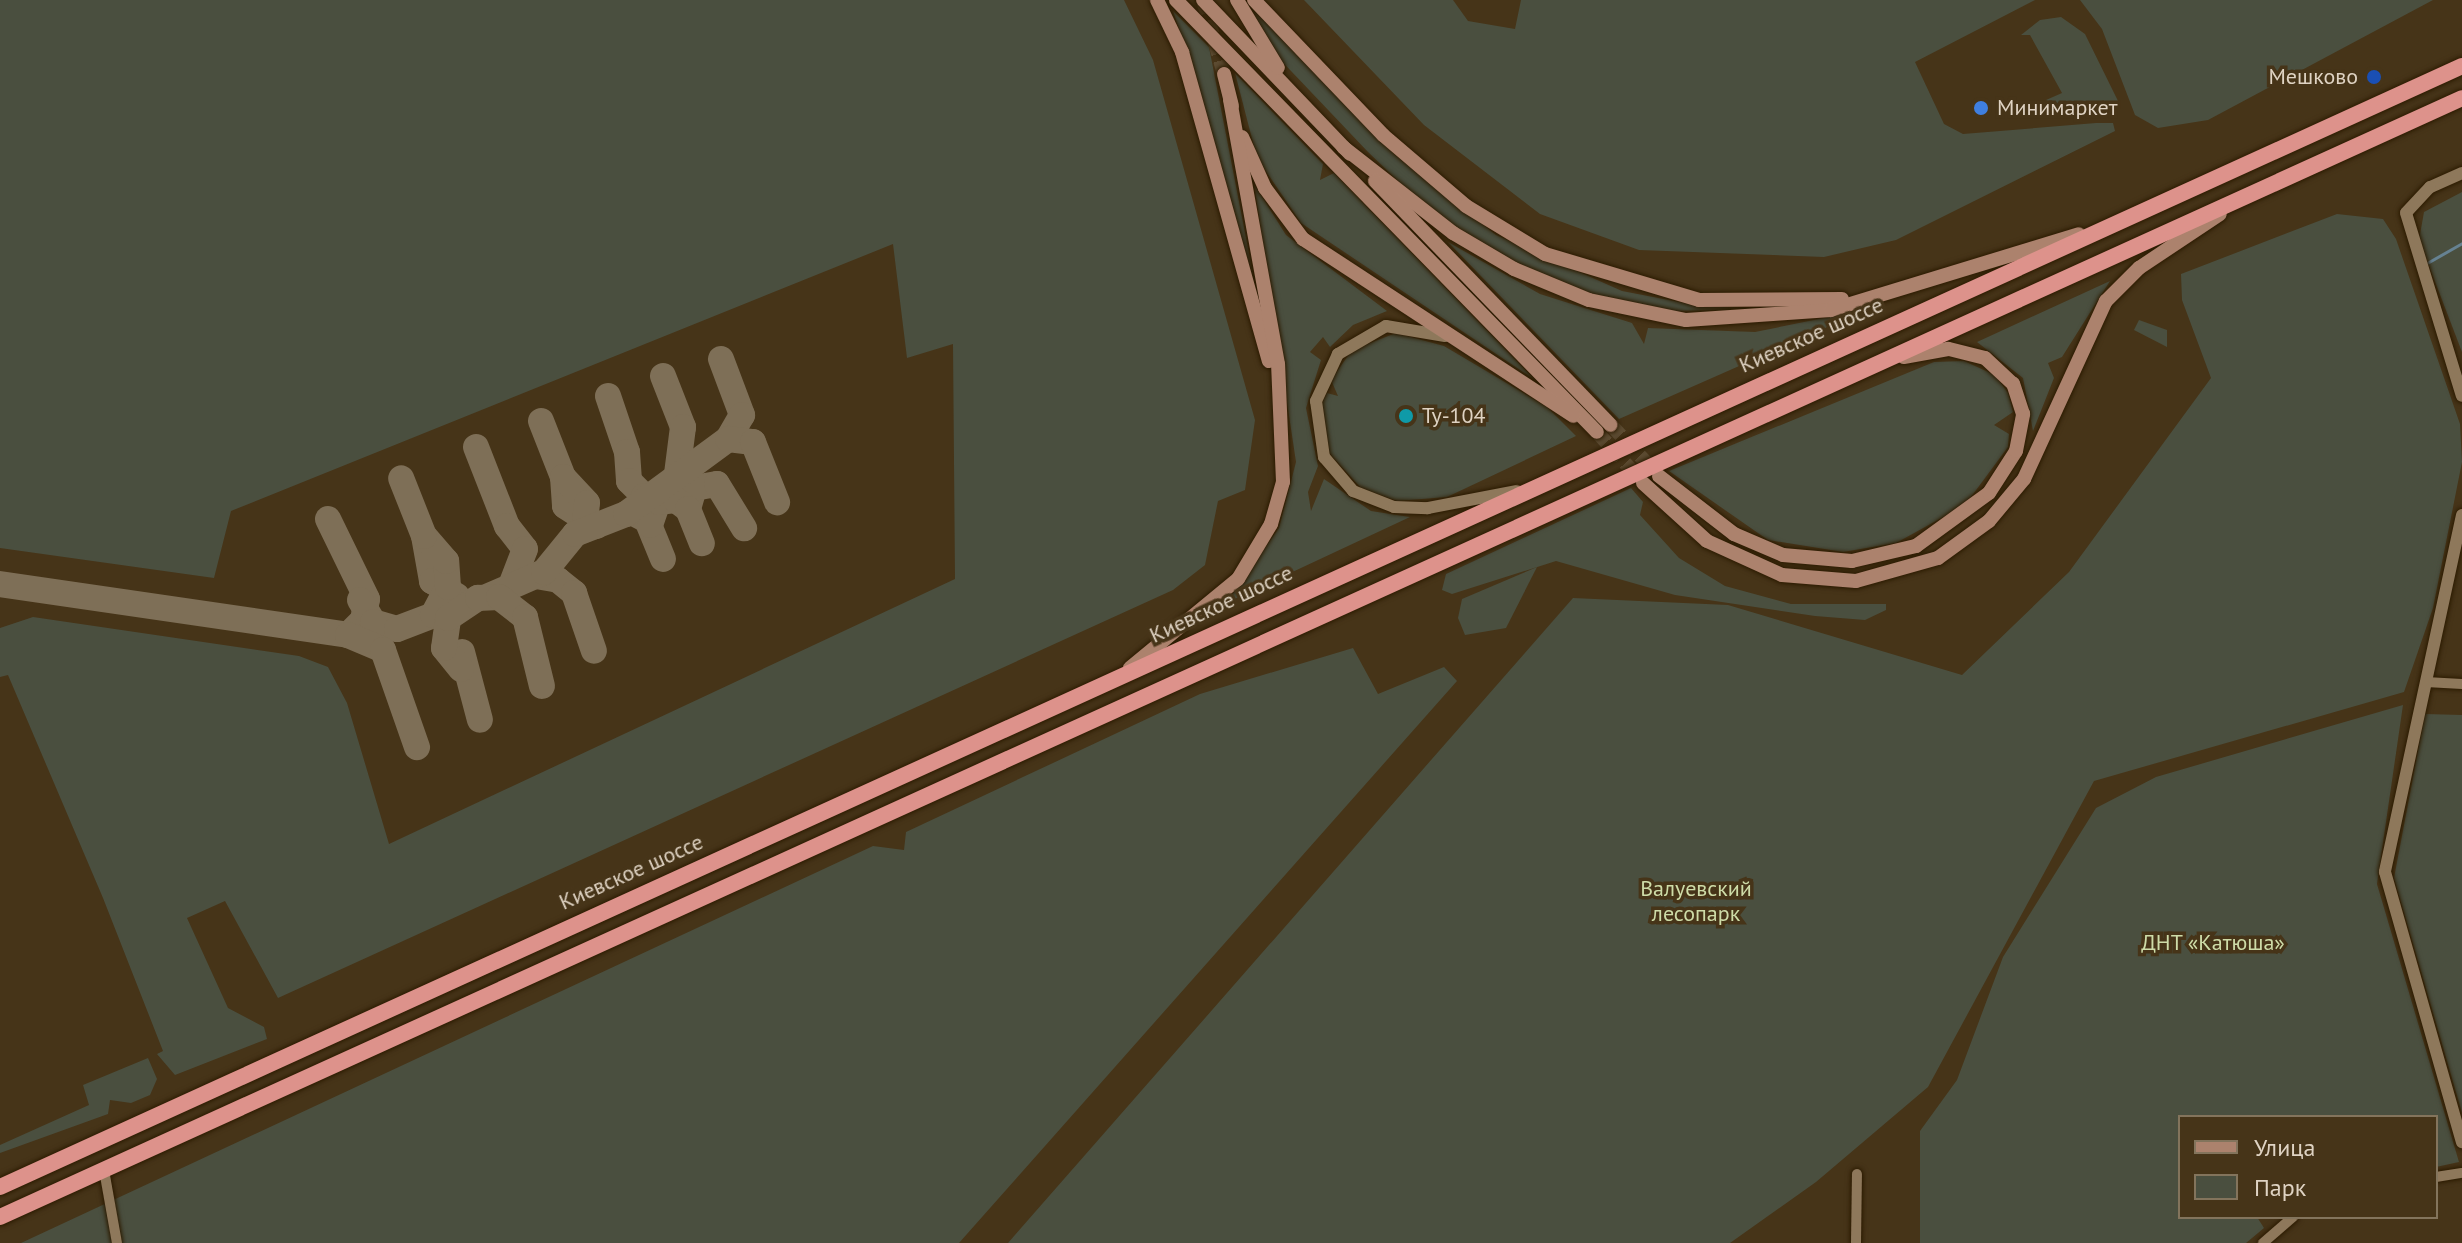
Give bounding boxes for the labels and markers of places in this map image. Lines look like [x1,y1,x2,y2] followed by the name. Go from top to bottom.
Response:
[2268,64,2358,90] place label: Мешково
[2365,68,2383,86] marker: Мешково
[1997,95,2118,121] place label: Минимаркет
[1972,99,1990,117] marker: Минимаркет
[1422,403,1486,429] place label: Ту-104
[1397,407,1415,425] marker: Ту-104

